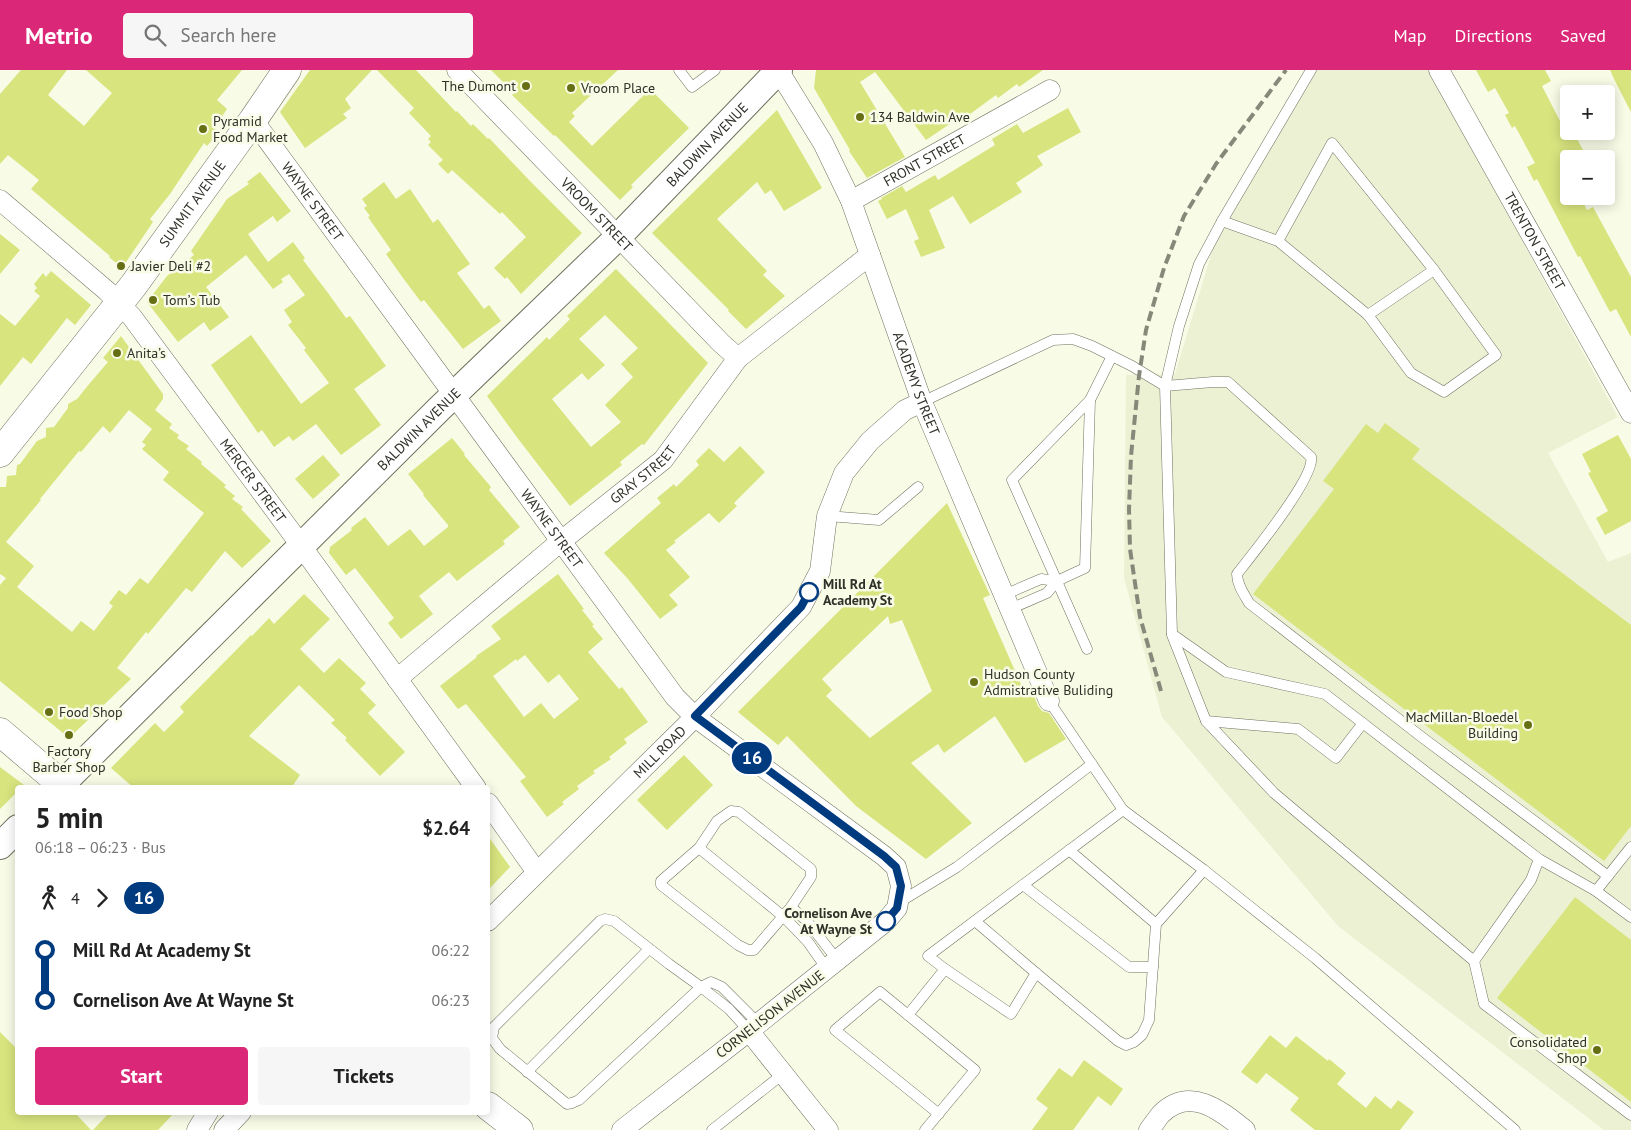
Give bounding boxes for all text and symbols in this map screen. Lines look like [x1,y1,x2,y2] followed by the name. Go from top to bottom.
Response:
[123,13,473,58] search box
[25,20,93,51] text: Metrio
[141,21,169,49] icon: search
[181,23,276,47] text: Search here
[1394,24,1426,47] text: Map
[1454,24,1532,47] text: Directions
[1560,24,1606,47] text: Saved
[442,77,516,95] place label: The Dumont
[580,79,655,97] place label: Vroom Place
[520,80,532,92] marker: The Dumont
[565,82,577,94] marker: Vroom Place
[1560,85,1615,205] map controls
[1560,85,1615,140] button: +
[662,99,752,190] street label: BALDWIN AVENUE
[870,108,970,126] place label: 134 Baldwin Ave
[854,111,866,123] marker: 134 Baldwin Ave
[213,112,288,146] place label: Pyramid Food Market
[197,123,209,135] marker: Pyramid Food Market
[880,130,969,190] street label: FRONT STREET
[1560,150,1615,205] button: −
[155,157,230,251] street label: SUMMIT AVENUE
[278,159,348,245] street label: WAYNE STREET
[556,173,637,255] street label: VROOM STREET
[1500,189,1569,293] street label: TRENTON STREET
[130,257,211,275] place label: Javier Deli #2
[115,260,127,272] marker: Javier Deli #2
[163,291,220,309] place label: Tom’s Tub
[147,294,159,306] marker: Tom’s Tub
[889,329,944,438] street label: ACADEMY STREET
[127,344,166,362] place label: Anita’s
[111,347,123,359] marker: Anita’s
[374,384,464,474] street label: BALDWIN AVENUE
[216,435,290,526] street label: MERCER STREET
[606,442,680,508] street label: GRAY STREET
[517,485,587,572] street label: WAYNE STREET
[823,575,892,609] place label: Mill Rd At Academy St
[799,582,819,602] marker: Mill Rd At Academy St
[984,665,1113,699] place label: Hudson County Admistrative Buliding
[968,676,980,688] marker: Hudson County Admistrative Buliding
[59,703,123,721] place label: Food Shop
[43,706,55,718] marker: Food Shop
[1405,708,1518,742] place label: MacMillan-Bloedel Building
[1522,719,1534,731] marker: MacMillan-Bloedel Building
[629,722,690,782] street label: MILL ROAD
[63,729,75,741] marker: Factory Barber Shop
[32,742,106,776] place label: Factory Barber Shop
[730,742,774,774] line badge: 16
[742,746,762,769] text: 16
[35,799,103,836] text: 5 min
[422,816,470,840] text: $2.64
[35,837,166,857] text: 06:18 – 06:23 · Bus
[35,884,63,912] icon: walk
[88,884,116,912] icon: forward
[134,886,154,909] text: 16
[71,888,80,908] text: 4
[784,904,872,938] place label: Cornelison Ave At Wayne St
[876,911,896,931] marker: Cornelison Ave At Wayne St
[73,938,251,962] text: Mill Rd At Academy St
[432,940,470,960] text: 06:22
[712,966,828,1062] street label: CORNELISON AVENUE
[73,988,294,1012] text: Cornelison Ave At Wayne St
[432,990,470,1010] text: 06:23
[1509,1033,1587,1067] place label: Consolidated Shop
[1591,1044,1603,1056] marker: Consolidated Shop
[35,1047,248,1105] button: Start
[258,1047,470,1105] button: Tickets

